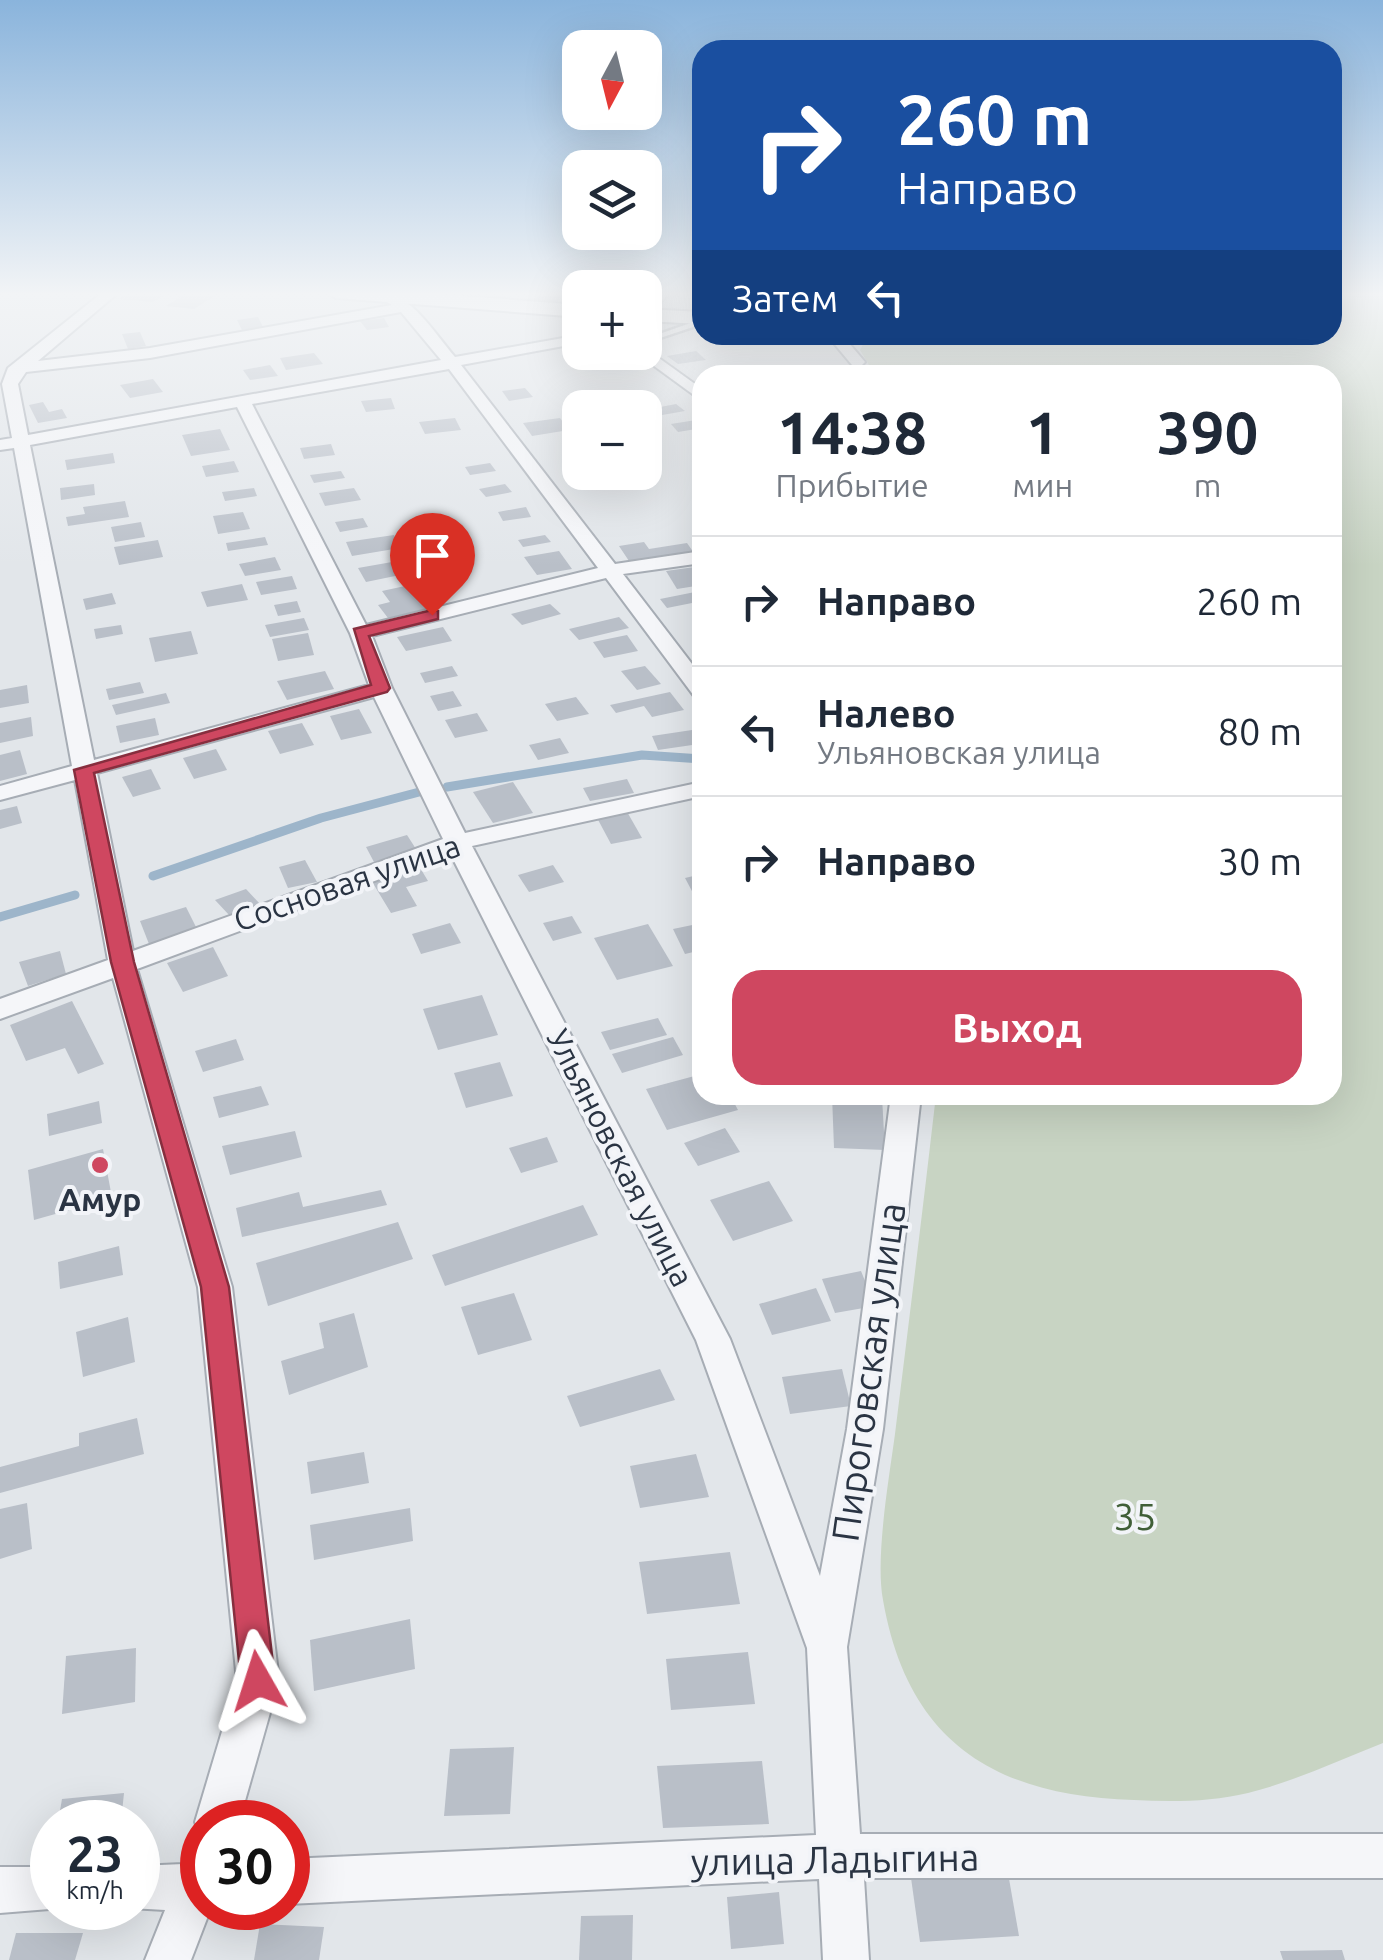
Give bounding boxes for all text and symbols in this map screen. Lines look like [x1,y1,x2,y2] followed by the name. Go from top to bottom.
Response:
[562,30,662,130] north arrow
[562,30,662,490] map controls
[732,80,862,210] icon: right
[897,80,1092,158] text: 260 m
[562,150,662,250] button: layers
[897,162,1078,213] text: Направо
[562,270,662,370] button: +
[858,270,913,325] icon: left
[732,277,838,319] text: Затем
[562,390,662,490] button: −
[777,398,927,465] text: 14:38
[1026,398,1060,465] text: 1
[1157,398,1258,465] text: 390
[776,467,929,503] text: Прибытие
[1012,467,1073,503] text: мин
[1194,467,1221,503] text: m
[390,513,475,616] pin
[405,528,460,583] icon: arrive
[732,574,787,629] icon: right
[817,580,976,622] text: Направо
[1196,580,1302,622] text: 260 m
[817,692,956,734] text: Налево
[732,704,787,759] icon: left
[1218,710,1302,752] text: 80 m
[817,734,1101,770] text: Ульяновская улица
[229,826,465,938] street label: Сосновая улица
[732,834,787,889] icon: right
[817,840,976,882] text: Направо
[1218,840,1302,882] text: 30 m
[732,970,1302,1085] button: Выход
[540,1023,701,1292] street label: Ульяновская улица
[89,1154,111,1176] marker: Амур
[59,1181,141,1217] place label: Амур
[823,1200,913,1544] street label: Пироговская улица
[1114,1495,1156,1537] park label: 35
[206,1629,310,1733] position arrow
[180,1800,310,1930] speed limit sign: 30
[67,1825,123,1881] text: 23
[690,1835,980,1883] street label: улица Ладыгина
[66,1876,124,1904] text: km/h

